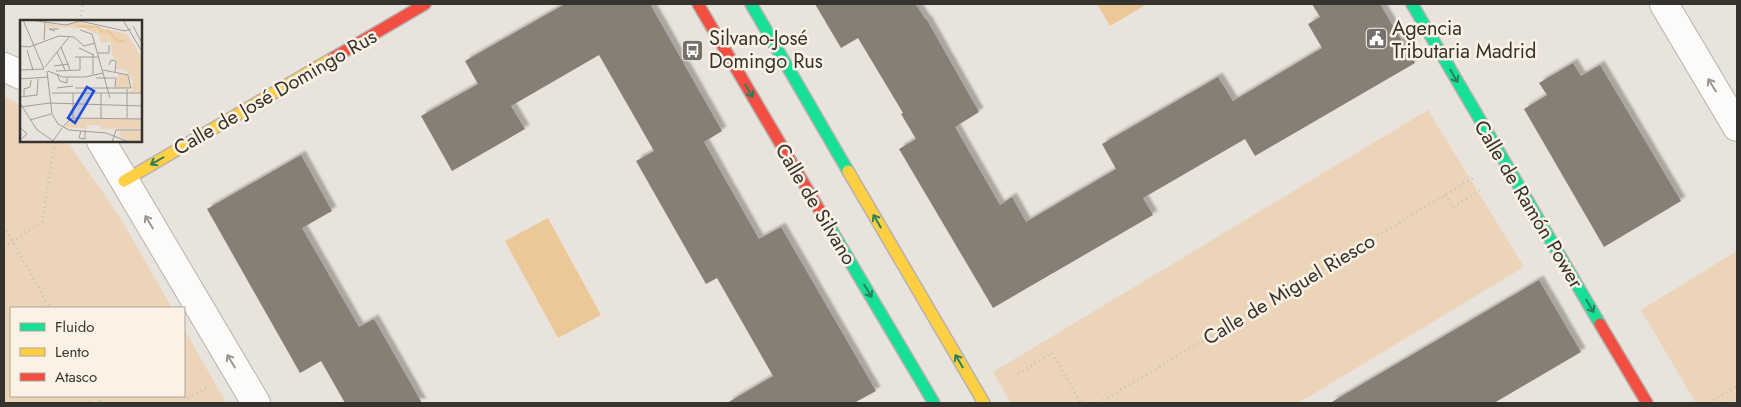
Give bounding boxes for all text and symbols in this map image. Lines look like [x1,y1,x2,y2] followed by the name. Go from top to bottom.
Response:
[1392,14,1536,66] place label: Agencia Tributaria Madrid
[20,20,142,142] inset map
[168,22,382,163] street label: Calle de José Domingo Rus
[709,24,823,76] place label: Silvano-José Domingo Rus
[1364,27,1388,51] public building icon: Agencia Tributaria Madrid
[681,38,705,62] bus stop icon: Silvano-José Domingo Rus
[1450,69,1460,83] one-way arrow
[1707,78,1717,93] one-way arrow
[744,84,754,99] one-way arrow
[1467,115,1590,294] street label: Calle de Ramón Power
[768,138,863,271] street label: Calle de Silvano
[150,157,165,167] one-way arrow
[872,214,882,228] one-way arrow
[143,215,153,229] one-way arrow
[1198,226,1381,352] street label: Calle de Miguel Riesco
[863,283,873,298] one-way arrow
[1586,299,1596,313] one-way arrow
[10,307,185,397] legend
[55,316,94,338] text: Fluido
[55,341,89,363] text: Lento
[954,354,964,369] one-way arrow
[226,355,236,369] one-way arrow
[55,366,97,388] text: Atasco

